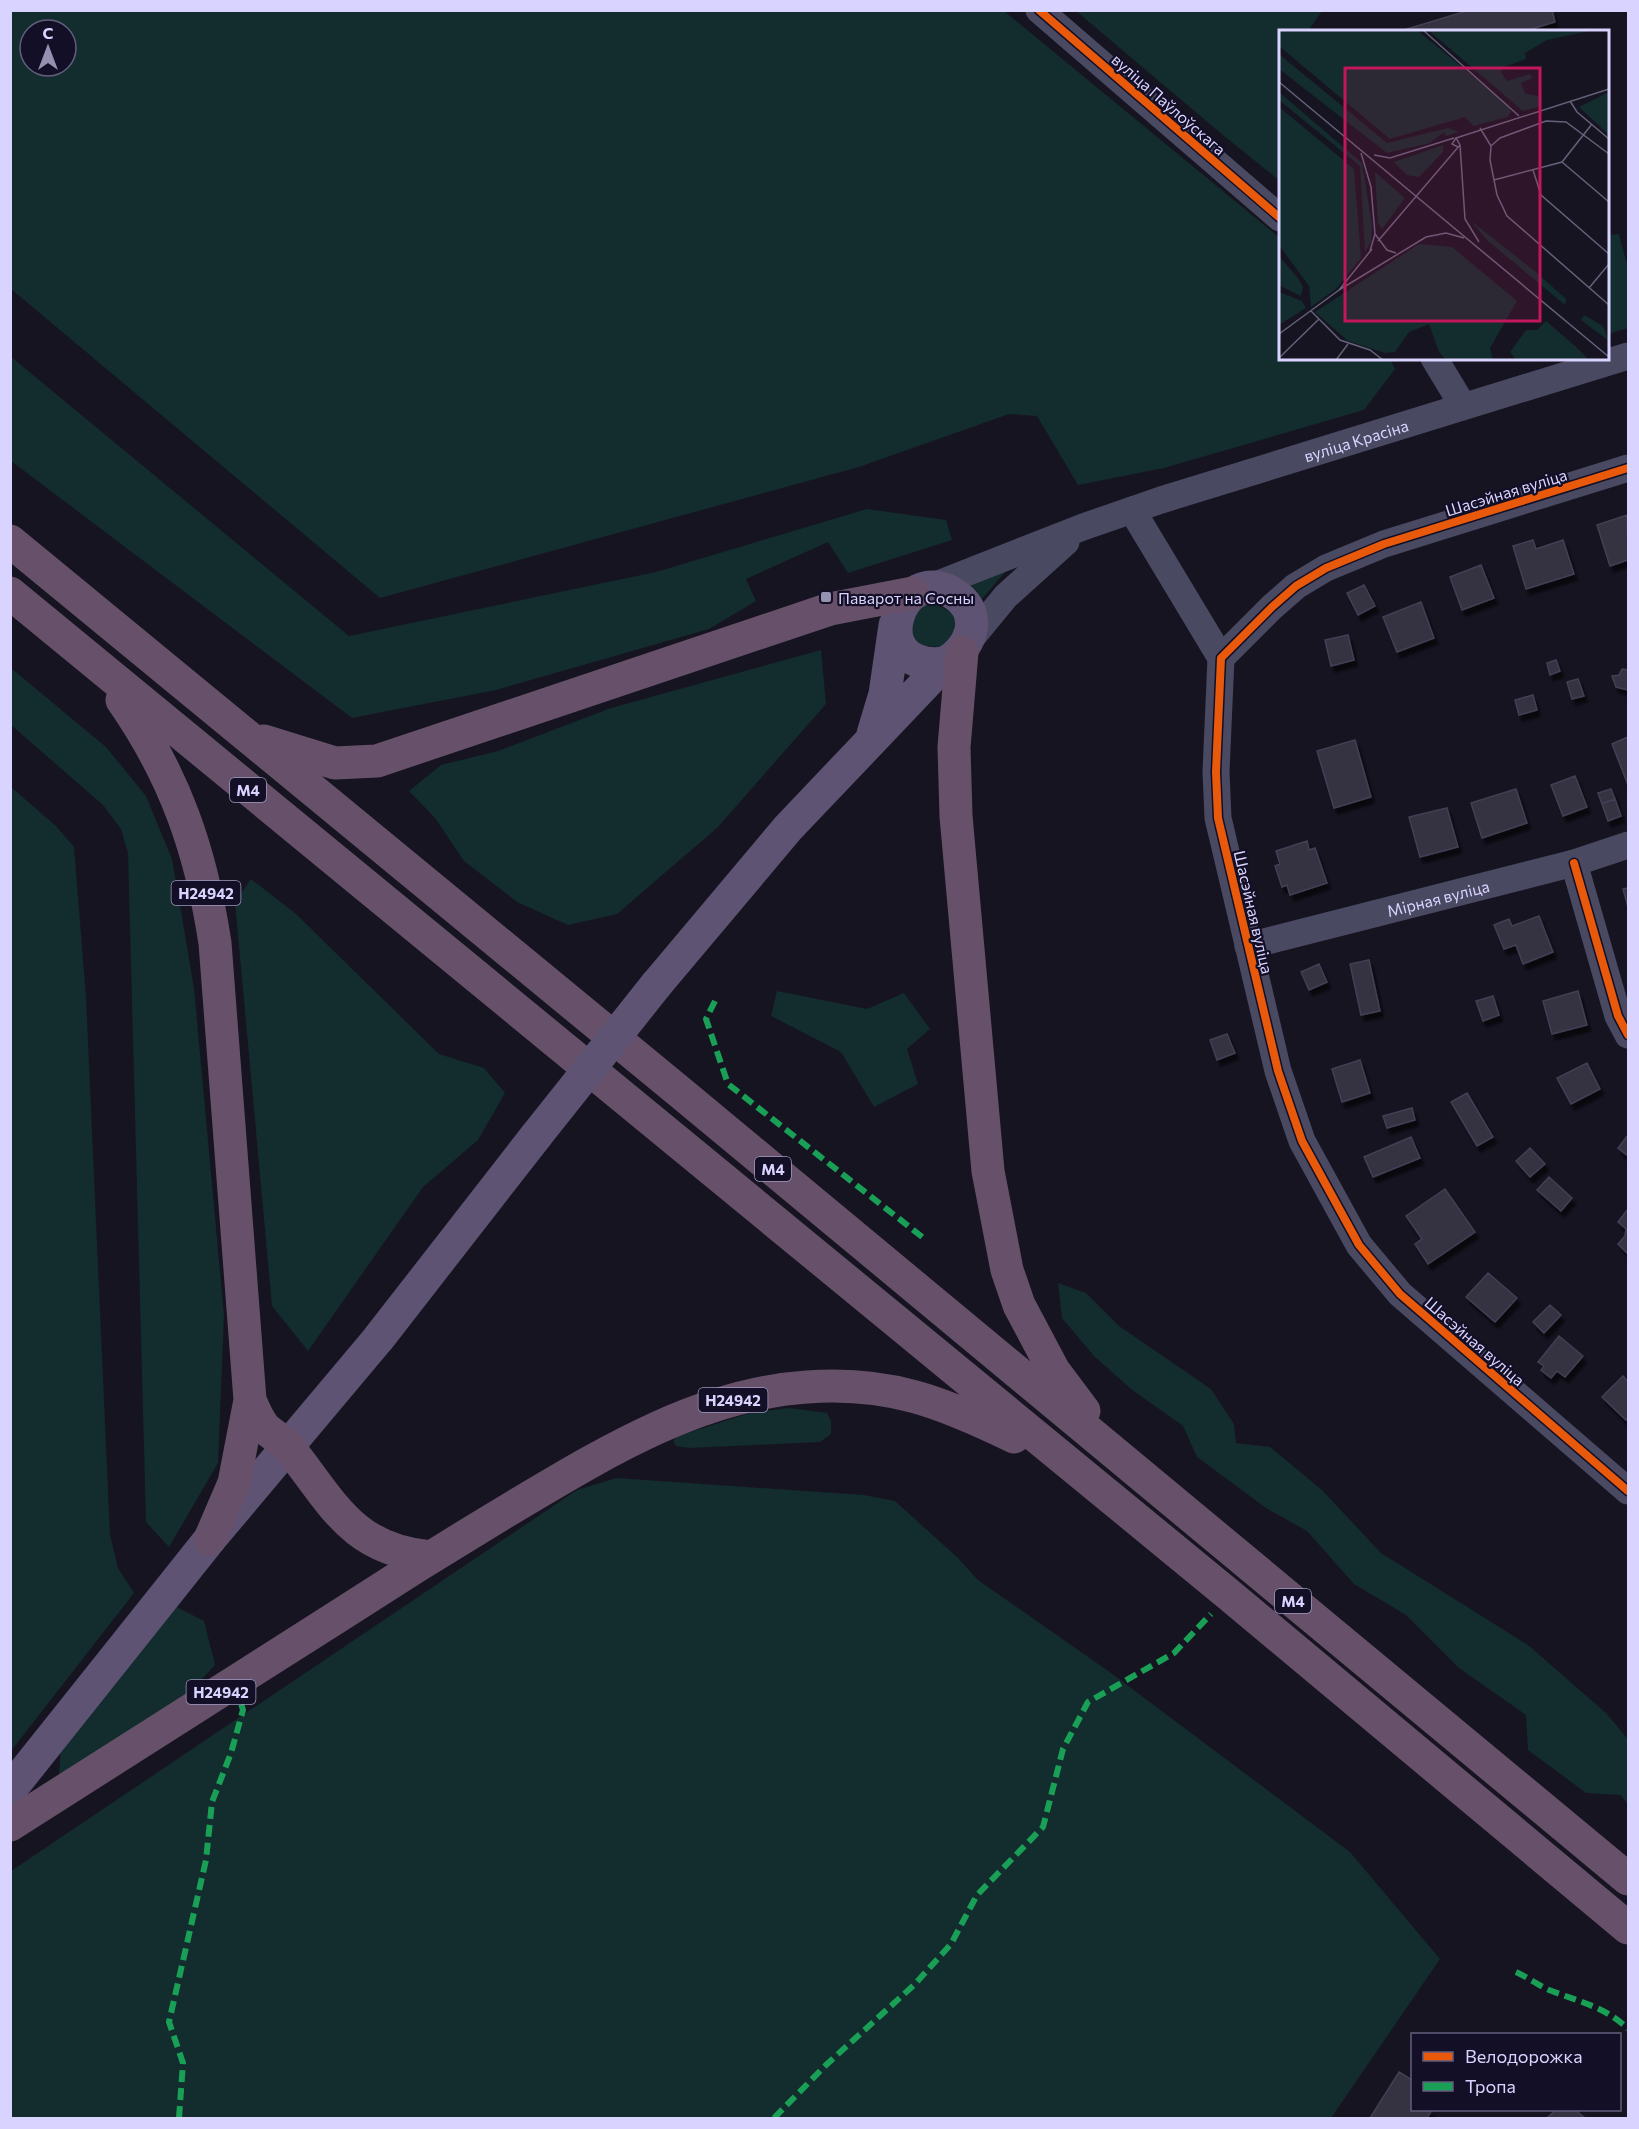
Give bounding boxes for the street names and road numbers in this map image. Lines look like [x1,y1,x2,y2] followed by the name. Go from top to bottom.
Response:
[1108,49,1230,159] street label: вуліца Паўлоўскага
[1301,415,1410,465] street label: вуліца Красіна
[1443,464,1569,520] street label: Шасэйная вуліца
[230,778,266,802] road number: М4
[1231,848,1277,976] street label: Шасэйная вуліца
[1385,875,1491,920] street label: Мірная вуліца
[172,881,240,905] road number: Н24942
[755,1157,791,1181] road number: М4
[1421,1292,1529,1390] street label: Шасэйная вуліца
[698,1388,768,1412] road number: Н24942
[1275,1589,1311,1613] road number: М4
[186,1680,256,1704] road number: Н24942

